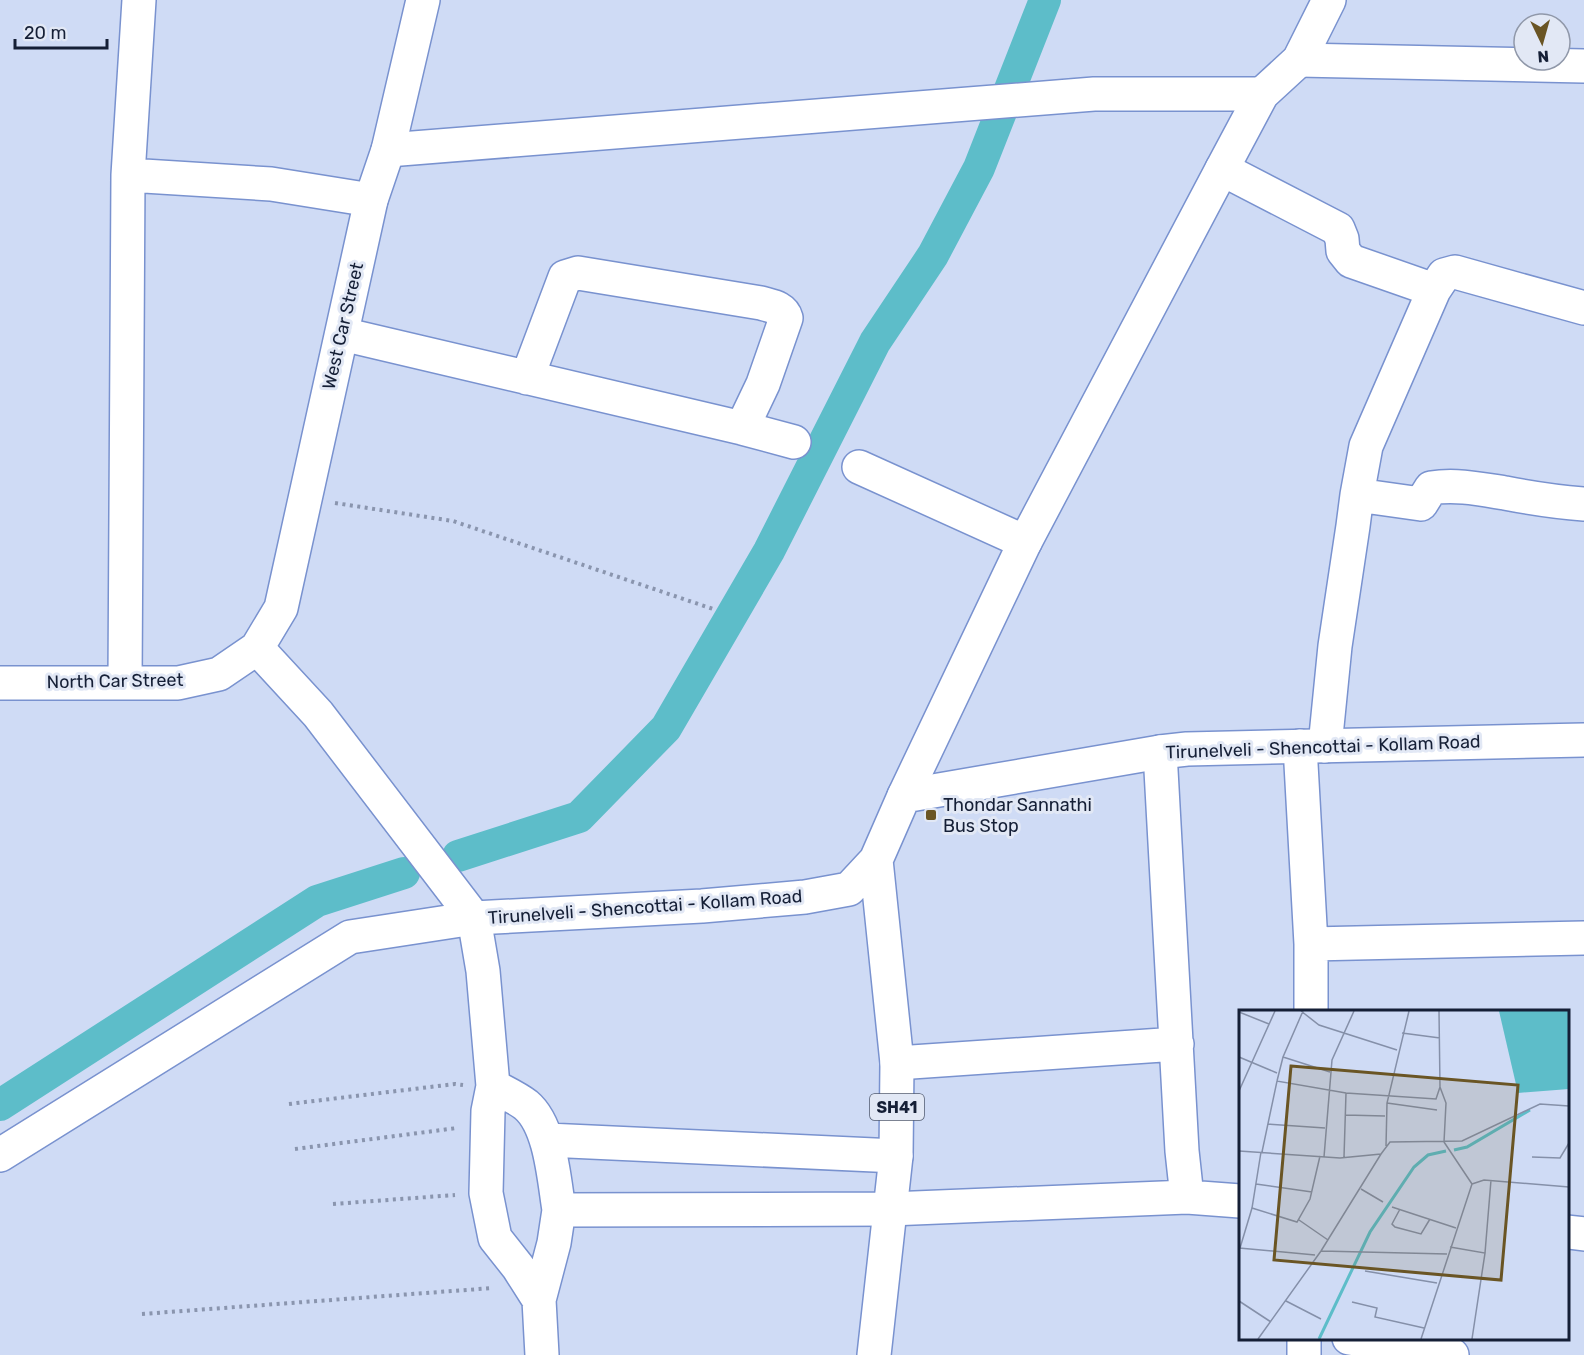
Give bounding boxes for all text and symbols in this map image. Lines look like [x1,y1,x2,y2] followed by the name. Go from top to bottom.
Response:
[15,12,106,50] scale bar
[1512,12,1572,72] north arrow
[24,22,66,44] text: 20 m
[1537,46,1550,66] text: N
[318,260,368,392] street label: West Car Street
[46,669,184,693] street label: North Car Street
[1165,731,1481,763] street label: Tirunelveli - Shencottai - Kollam Road
[943,794,1092,837] place label: Thondar Sannathi Bus Stop
[924,808,938,822] marker: Thondar Sannathi Bus Stop
[487,885,803,929] street label: Tirunelveli - Shencottai - Kollam Road
[1239,1010,1569,1340] inset map
[870,1094,924,1120] road number: SH41

